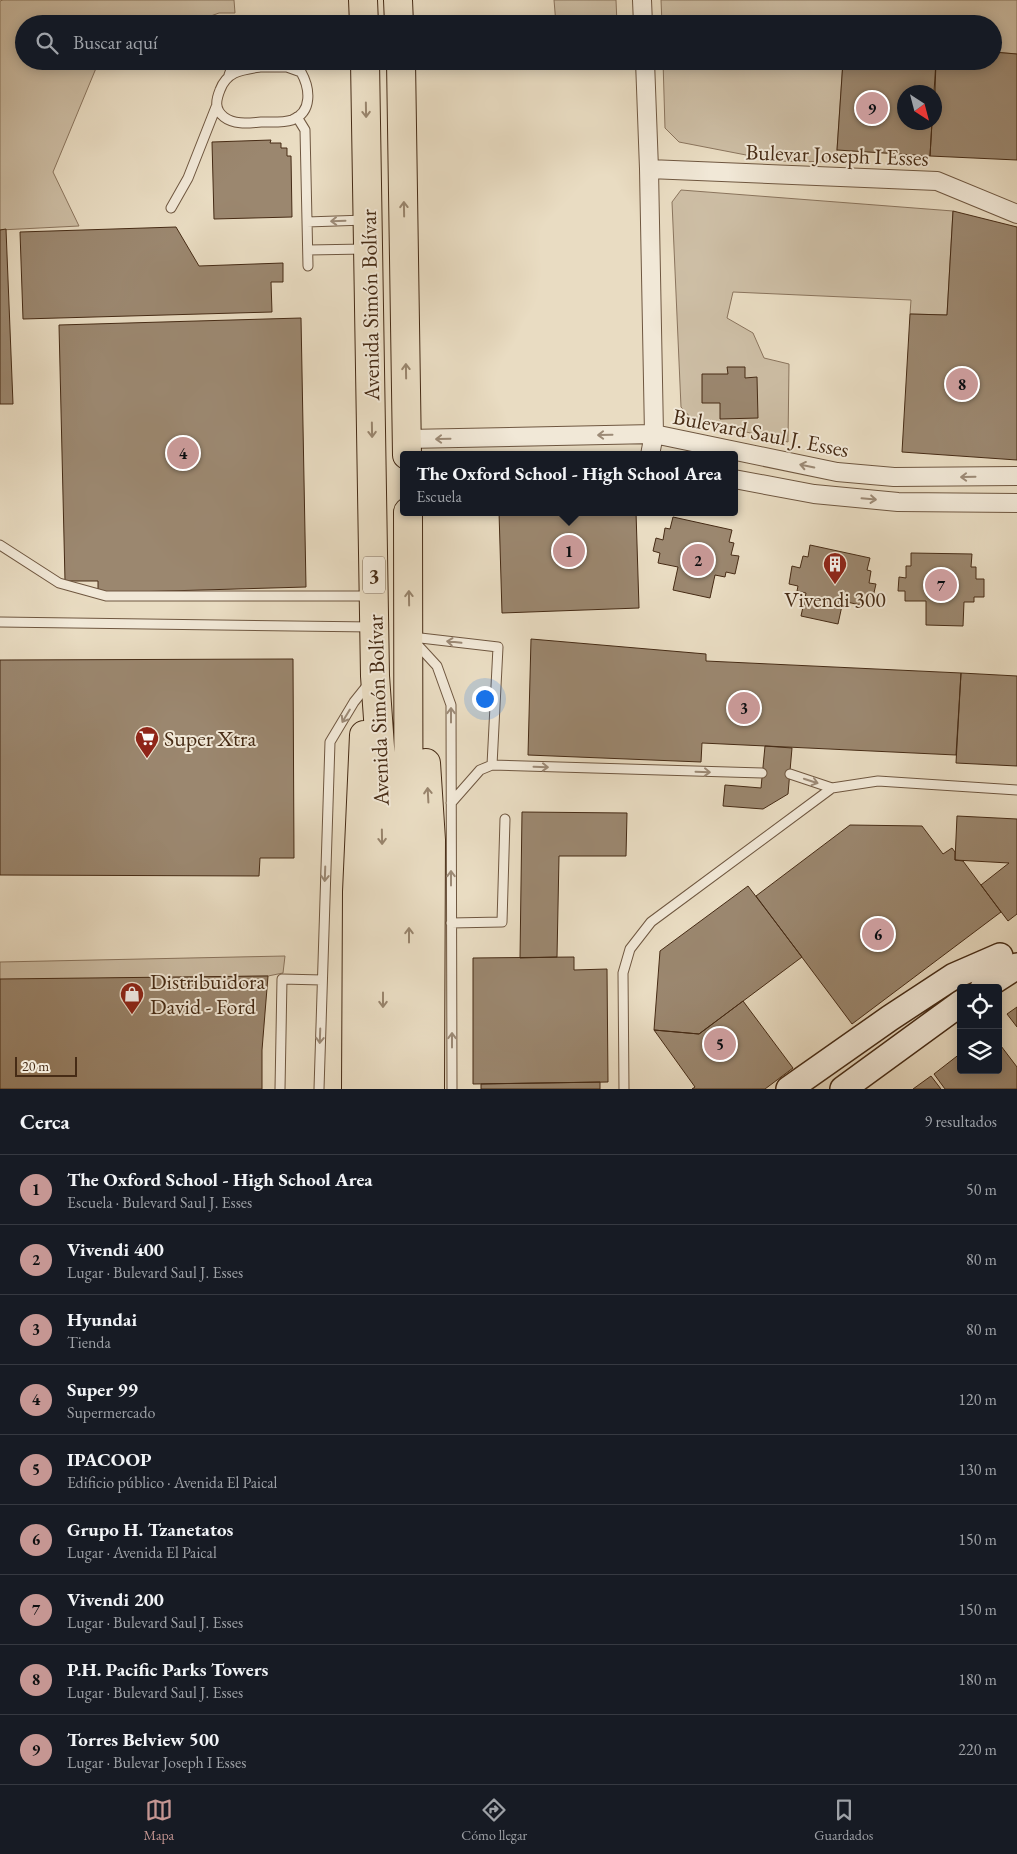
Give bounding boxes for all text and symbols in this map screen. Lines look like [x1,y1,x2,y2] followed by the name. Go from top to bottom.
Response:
[15,15,1002,70] search box
[33,29,61,57] icon: search
[73,30,158,55] text: Buscar aquí
[897,85,942,130] north arrow
[856,89,888,127] pin: 9
[361,102,371,118] one-way arrow
[745,137,929,173] street label: Bulevar Joseph I Esses
[399,201,408,217] one-way arrow
[354,208,386,402] street label: Avenida Simón Bolívar
[330,216,346,226] one-way arrow
[401,363,411,380] one-way arrow
[946,365,978,403] pin: 8
[670,402,852,464] street label: Bulevard Saul J. Esses
[367,422,377,438] one-way arrow
[598,431,614,440] one-way arrow
[167,434,199,472] pin: 4
[435,434,452,444] one-way arrow
[400,451,738,516] popup
[416,461,722,486] text: The Oxford School - High School Area
[799,461,815,470] one-way arrow
[961,472,977,482] one-way arrow
[416,486,462,507] text: Escuela
[860,494,876,504] one-way arrow
[553,532,585,570] pin: 1
[682,541,714,579] pin: 2
[822,551,848,585] building icon: Vivendi 300
[363,556,385,594] road number: 3
[925,566,957,604] pin: 7
[784,585,886,614] place label: Vivendi 300
[404,590,414,606] one-way arrow
[360,613,396,807] street label: Avenida Simón Bolívar
[446,637,462,647] one-way arrow
[472,686,498,712] your location
[728,689,760,727] pin: 3
[340,708,350,722] one-way arrow
[446,708,456,724] one-way arrow
[164,724,256,753] place label: Super Xtra
[134,725,160,759] supermarket icon: Super Xtra
[533,762,549,771] one-way arrow
[695,767,711,776] one-way arrow
[803,777,819,787] one-way arrow
[424,788,433,804] one-way arrow
[377,828,387,845] one-way arrow
[321,865,330,881] one-way arrow
[446,870,456,886] one-way arrow
[862,915,894,953] pin: 6
[404,928,414,944] one-way arrow
[150,967,265,1021] place label: Distribuidora David - Ford
[119,981,145,1015] shop icon: Distribuidora David - Ford
[957,984,1002,1074] map controls
[957,984,1002,1029] button: locate
[378,991,388,1007] one-way arrow
[704,1025,736,1063] pin: 5
[315,1028,325,1044] one-way arrow
[957,1029,1002,1074] button: layers
[447,1033,457,1049] one-way arrow
[15,1054,78,1077] scale bar
[22,1057,49,1075] text: 20 m
[20,1108,70,1135] text: Cerca
[925,1111,997,1132] text: 9 resultados
[67,1167,373,1192] text: The Oxford School - High School Area
[32,1179,40,1200] text: 1
[966,1179,997,1200] text: 50 m
[67,1192,252,1213] text: Escuela · Bulevard Saul J. Esses
[67,1237,164,1262] text: Vivendi 400
[32,1249,40,1270] text: 2
[966,1249,997,1270] text: 80 m
[67,1262,243,1283] text: Lugar · Bulevard Saul J. Esses
[67,1307,137,1332] text: Hyundai
[32,1319,40,1340] text: 3
[966,1319,997,1340] text: 80 m
[67,1332,111,1353] text: Tienda
[67,1377,138,1402] text: Super 99
[32,1389,40,1410] text: 4
[958,1389,997,1410] text: 120 m
[67,1402,155,1423] text: Supermercado
[67,1447,151,1472] text: IPACOOP
[32,1459,40,1480] text: 5
[958,1459,997,1480] text: 130 m
[67,1472,277,1493] text: Edificio público · Avenida El Paical
[67,1517,233,1542] text: Grupo H. Tzanetatos
[32,1529,40,1550] text: 6
[958,1529,997,1550] text: 150 m
[67,1542,217,1563] text: Lugar · Avenida El Paical
[67,1587,164,1612] text: Vivendi 200
[32,1599,40,1620] text: 7
[958,1599,997,1620] text: 150 m
[67,1612,243,1633] text: Lugar · Bulevard Saul J. Esses
[67,1657,268,1682] text: P.H. Pacific Parks Towers
[32,1669,40,1690] text: 8
[958,1669,997,1690] text: 180 m
[67,1682,243,1703] text: Lugar · Bulevard Saul J. Esses
[67,1727,219,1752] text: Torres Belview 500
[32,1739,40,1760] text: 9
[958,1739,997,1760] text: 220 m
[67,1752,246,1773] text: Lugar · Bulevar Joseph I Esses
[144,1796,174,1844] tab: Mapa
[461,1796,527,1844] tab: Cómo llegar
[814,1796,873,1844] tab: Guardados

